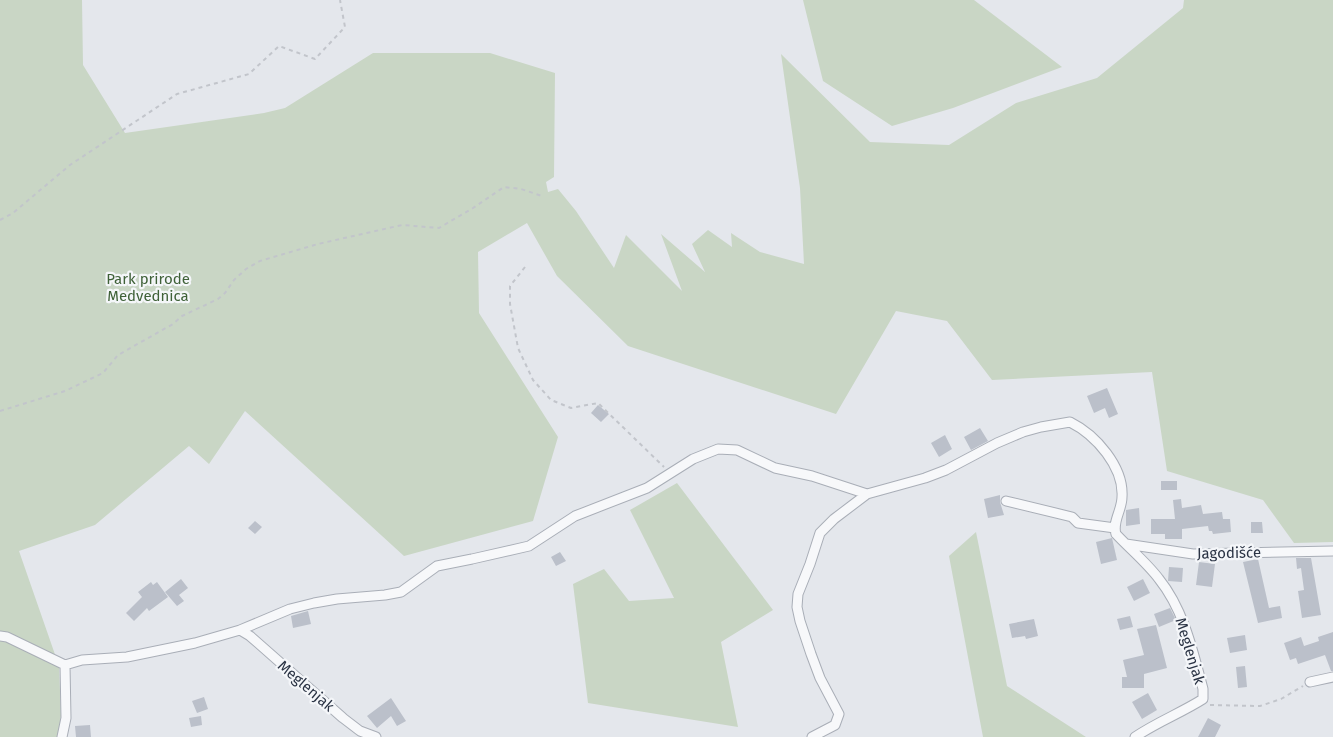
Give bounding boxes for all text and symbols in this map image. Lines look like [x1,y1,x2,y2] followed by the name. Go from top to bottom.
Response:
[106,270,190,305] park label: Park prirode Medvednica
[1197,543,1261,563] street label: Jagodišće
[1171,615,1209,687] street label: Meglenjak
[274,657,338,716] street label: Meglenjak

